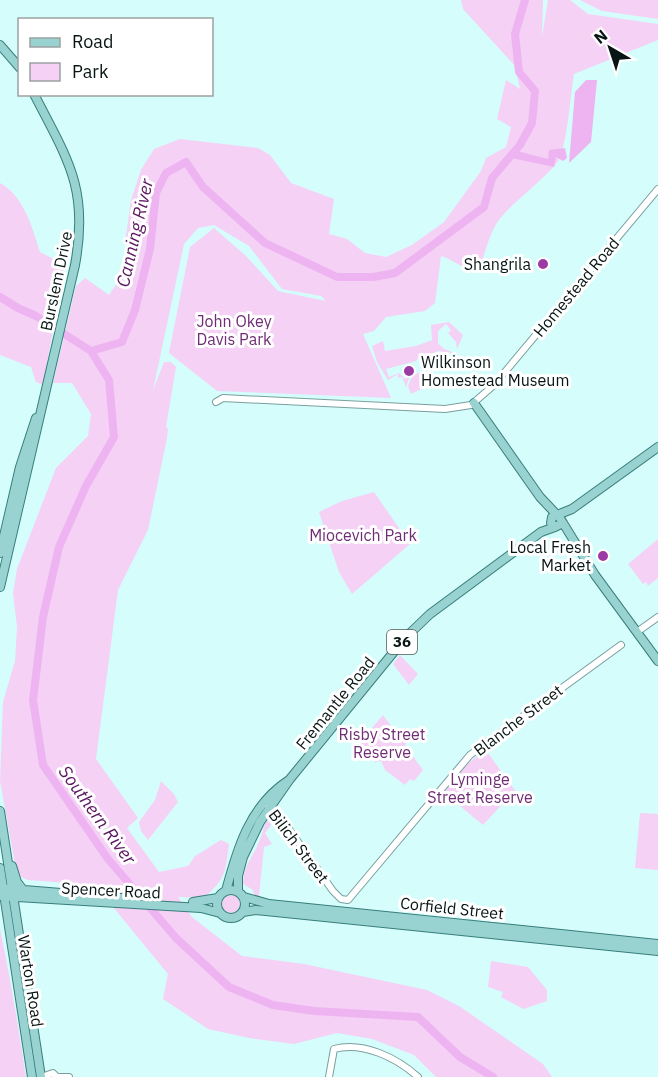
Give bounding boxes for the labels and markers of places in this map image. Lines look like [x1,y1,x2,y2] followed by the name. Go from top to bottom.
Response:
[464,254,531,274] place label: Shangrila
[536,257,550,271] marker: Shangrila
[421,352,569,390] place label: Wilkinson Homestead Museum
[402,364,416,378] marker: Wilkinson Homestead Museum
[509,537,591,575] place label: Local Fresh Market
[596,549,610,563] marker: Local Fresh Market

